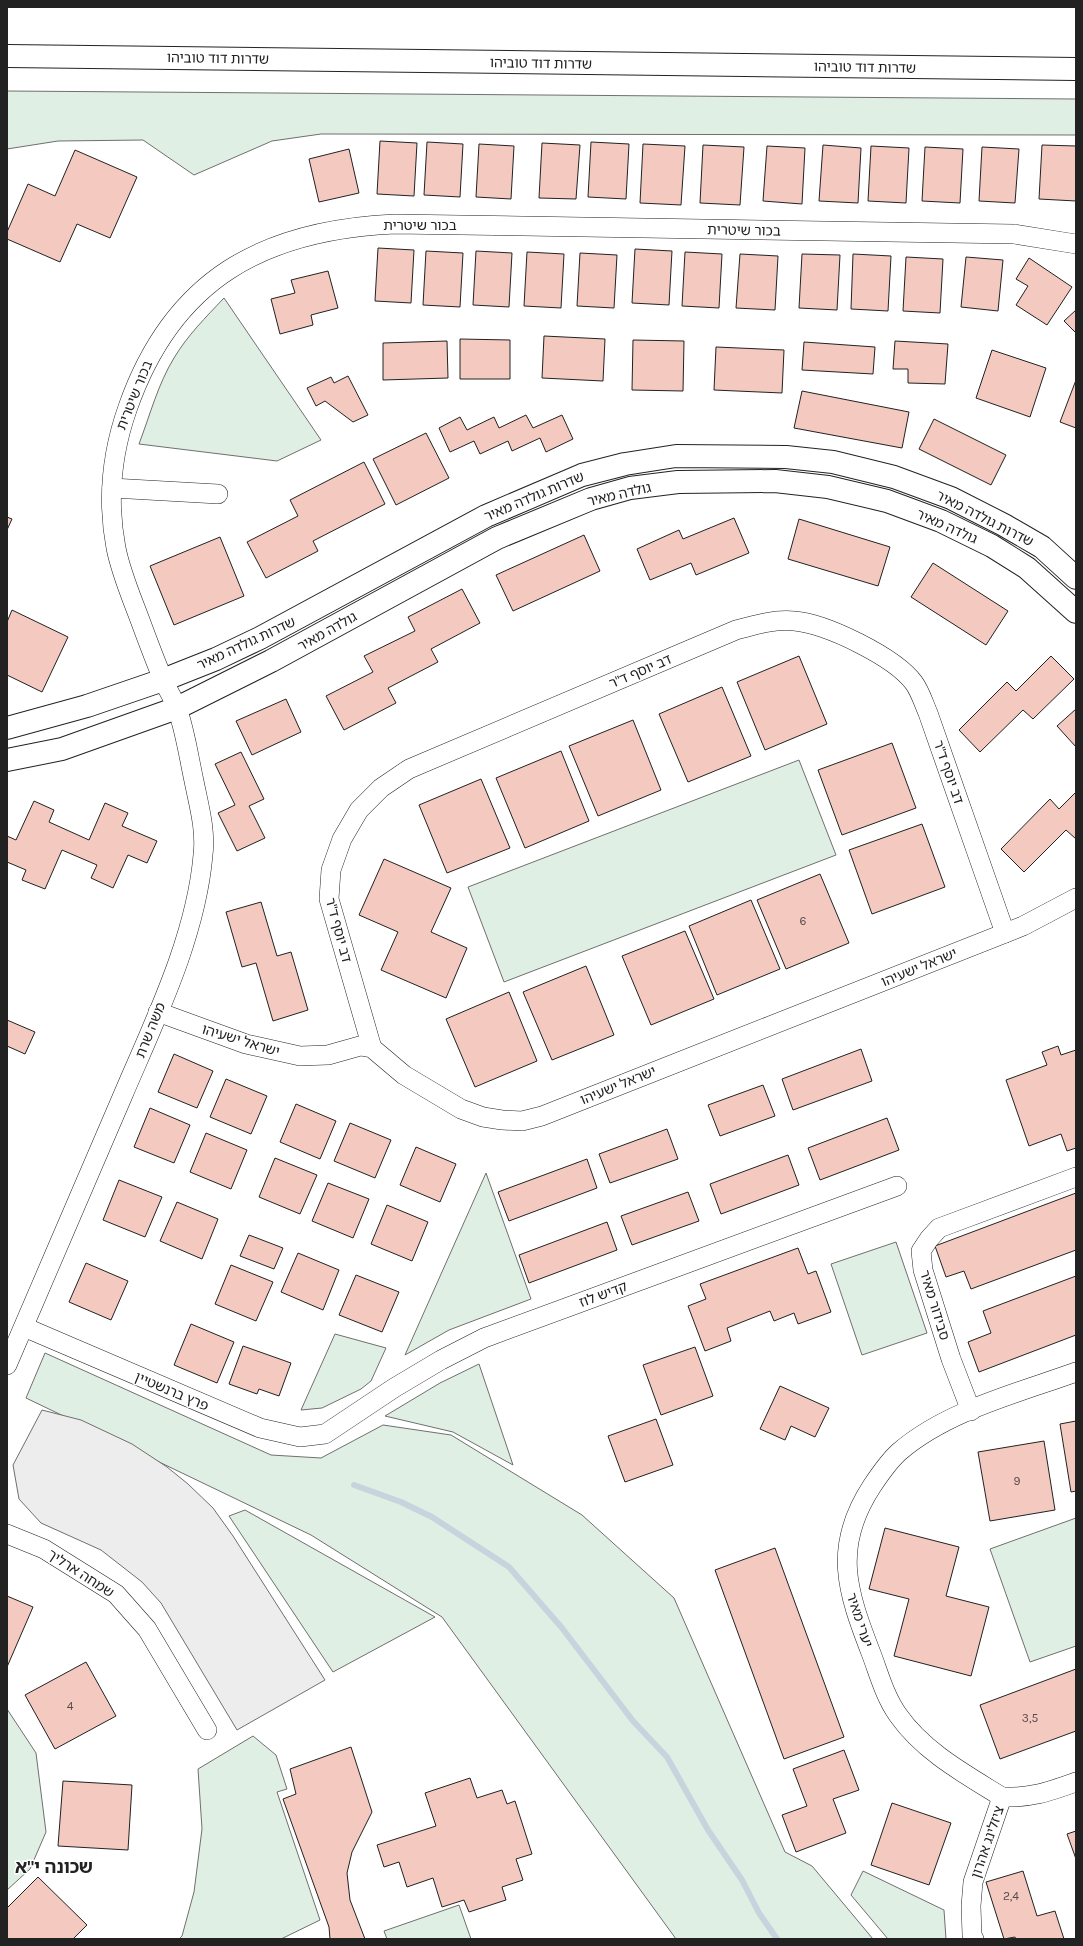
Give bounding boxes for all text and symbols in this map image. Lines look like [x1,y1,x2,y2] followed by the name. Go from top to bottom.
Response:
[167,49,269,68] street label: שדרות דוד טוביהו
[490,54,592,73] street label: שדרות דוד טוביהו
[814,58,916,77] street label: שדרות דוד טוביהו
[383,217,457,234] street label: בכור שיטרית
[707,221,781,240] street label: בכור שיטרית
[113,358,156,433] street label: בכור שיטרית
[482,468,587,525] street label: שדרות גולדה מאיר
[585,479,653,510] street label: גולדה מאיר
[934,486,1036,550] street label: שדרות גולדה מאיר
[914,505,980,547] street label: גולדה מאיר
[295,608,360,655] street label: גולדה מאיר
[194,613,298,674] street label: שדרות גולדה מאיר
[606,651,674,692] street label: דב יוסף ד"ר
[930,738,967,807] street label: דב יוסף ד"ר
[322,896,355,965] street label: דב יוסף ד"ר
[800,914,807,928] house number: 6
[879,945,960,990] street label: ישראל ישעיהו
[132,1000,169,1060] street label: משה שרת
[200,1021,282,1060] street label: ישראל ישעיהו
[578,1063,659,1108] street label: ישראל ישעיהו
[916,1268,953,1342] street label: סבידור מאיר
[577,1278,630,1311] street label: קדיש לוז
[132,1368,211,1415] street label: פרץ ברנשטיין
[1014,1474,1021,1488] house number: 9
[44,1546,117,1601] street label: שמחה ארליך
[843,1591,876,1650] street label: יערי מאיר
[67,1699,74,1713] house number: 4
[1022,1711,1038,1725] house number: 3,5
[967,1804,1008,1881] street label: ציזלינג אהרון
[15,1856,93,1878] district label: שכונה י"א
[1003,1889,1019,1903] house number: 2,4

